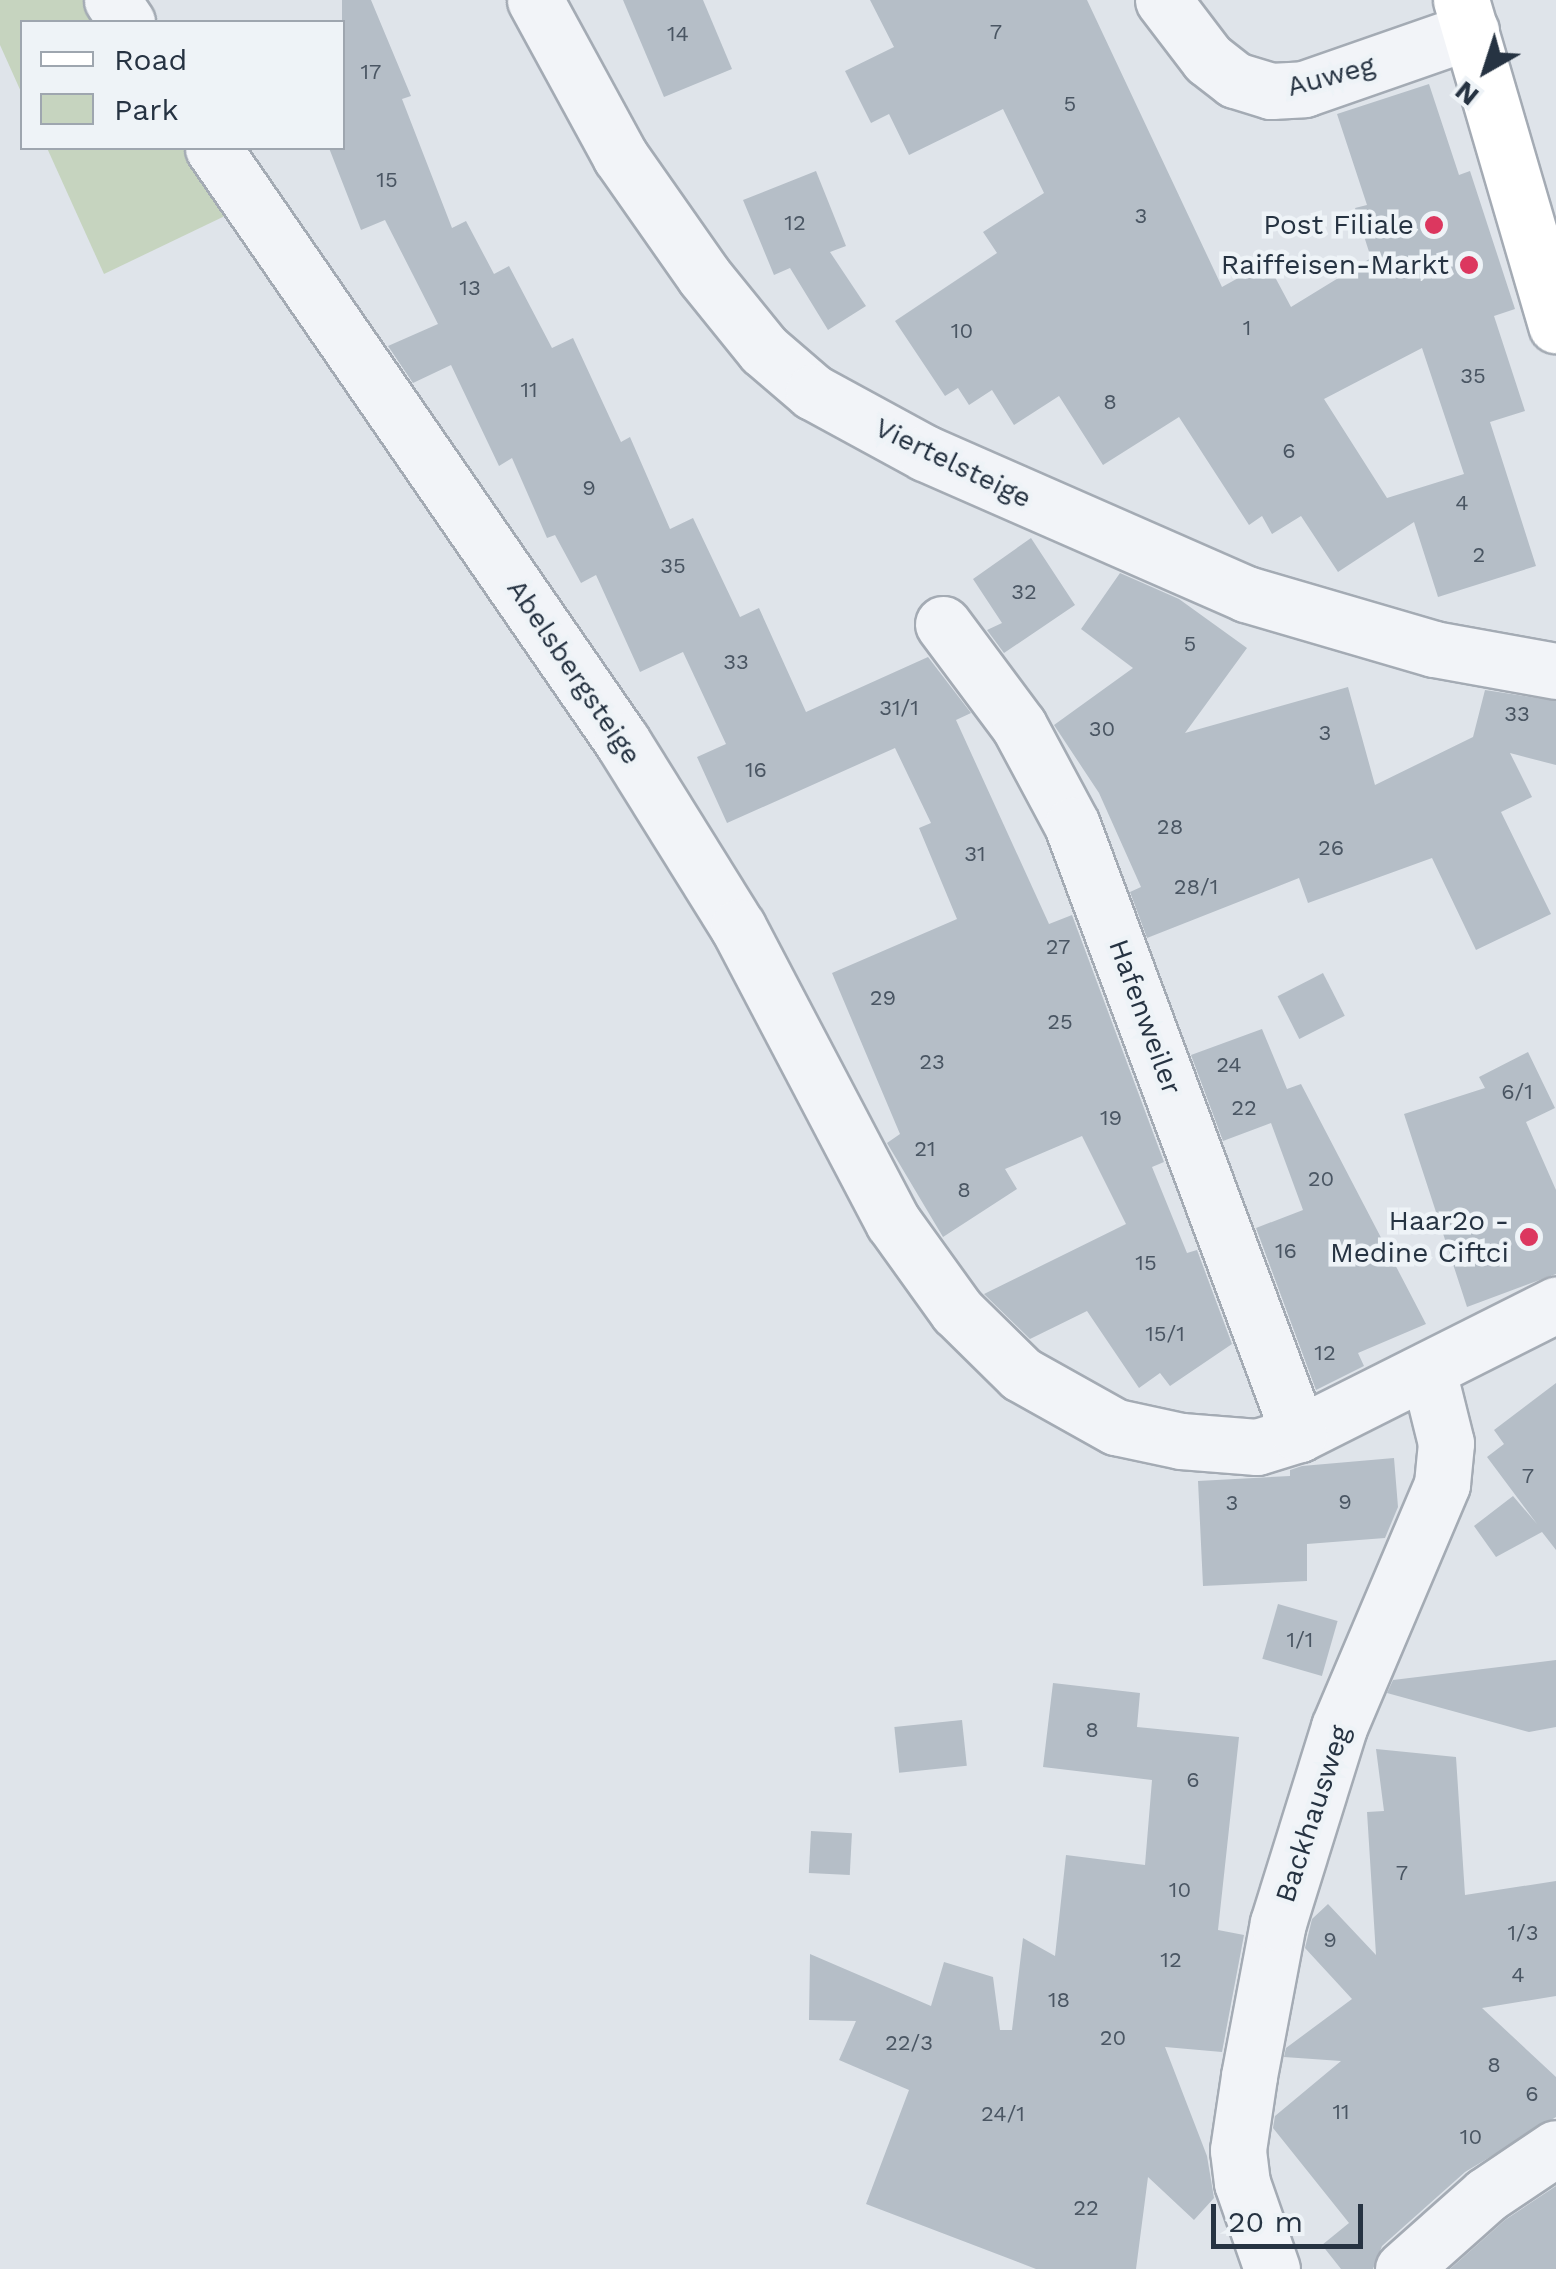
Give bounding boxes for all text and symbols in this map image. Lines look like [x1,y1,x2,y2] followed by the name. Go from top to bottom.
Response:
[990,19,1002,45] house number: 7
[20,20,345,150] legend
[1436,20,1536,120] north arrow
[667,21,689,47] house number: 14
[114,42,187,77] text: Road
[1283,48,1379,104] street label: Auweg
[361,59,381,85] house number: 17
[1448,74,1485,113] text: N
[1064,91,1076,117] house number: 5
[114,92,179,127] text: Park
[376,167,398,193] house number: 15
[1135,203,1147,229] house number: 3
[1263,208,1414,242] place label: Post Filiale
[784,210,806,236] house number: 12
[1423,214,1445,236] marker: Post Filiale
[1221,248,1449,282] place label: Raiffeisen-Markt
[1458,254,1480,276] marker: Raiffeisen-Markt
[459,275,481,301] house number: 13
[1243,315,1251,341] house number: 1
[951,318,973,344] house number: 10
[1460,363,1486,389] house number: 35
[520,377,538,403] house number: 11
[1103,389,1117,415] house number: 8
[869,411,1037,515] street label: Viertelsteige
[1282,438,1296,464] house number: 6
[582,475,596,501] house number: 9
[1455,490,1469,516] house number: 4
[1473,542,1485,568] house number: 2
[660,553,686,579] house number: 35
[500,573,648,771] street label: Abelsbergsteige
[1011,579,1037,605] house number: 32
[1184,631,1196,657] house number: 5
[723,649,749,675] house number: 33
[879,695,919,721] house number: 31/1
[1504,701,1530,727] house number: 33
[1089,716,1115,742] house number: 30
[1319,720,1331,746] house number: 3
[745,757,767,783] house number: 16
[1157,814,1183,840] house number: 28
[1318,835,1344,861] house number: 26
[964,841,986,867] house number: 31
[1174,874,1218,900] house number: 28/1
[1046,934,1070,960] house number: 27
[1101,935,1189,1099] street label: Hafenweiler
[870,985,896,1011] house number: 29
[1047,1009,1073,1035] house number: 25
[919,1049,945,1075] house number: 23
[1216,1052,1242,1078] house number: 24
[1501,1079,1533,1105] house number: 6/1
[1231,1095,1257,1121] house number: 22
[1100,1105,1122,1131] house number: 19
[914,1136,936,1162] house number: 21
[1308,1166,1334,1192] house number: 20
[957,1177,971,1203] house number: 8
[1330,1204,1509,1270] place label: Haar2o - Medine Ciftci
[1518,1226,1540,1248] marker: Haar2o - Medine Ciftci
[1275,1238,1297,1264] house number: 16
[1135,1250,1157,1276] house number: 15
[1145,1321,1185,1347] house number: 15/1
[1314,1340,1336,1366] house number: 12
[1522,1463,1534,1489] house number: 7
[1338,1489,1352,1515] house number: 9
[1226,1490,1238,1516] house number: 3
[1287,1627,1313,1653] house number: 1/1
[1085,1717,1099,1743] house number: 8
[1269,1721,1357,1907] street label: Backhausweg
[1186,1767,1200,1793] house number: 6
[1396,1860,1408,1886] house number: 7
[1169,1877,1191,1903] house number: 10
[1507,1920,1539,1946] house number: 1/3
[1323,1927,1337,1953] house number: 9
[1160,1947,1182,1973] house number: 12
[1511,1962,1525,1988] house number: 4
[1048,1987,1070,2013] house number: 18
[1100,2025,1126,2051] house number: 20
[885,2030,933,2056] house number: 22/3
[1487,2052,1501,2078] house number: 8
[1525,2081,1539,2107] house number: 6
[1332,2099,1350,2125] house number: 11
[981,2101,1025,2127] house number: 24/1
[1460,2124,1482,2150] house number: 10
[1216,2184,1368,2246] scale bar
[1073,2195,1099,2221] house number: 22
[1228,2204,1303,2239] text: 20 m

